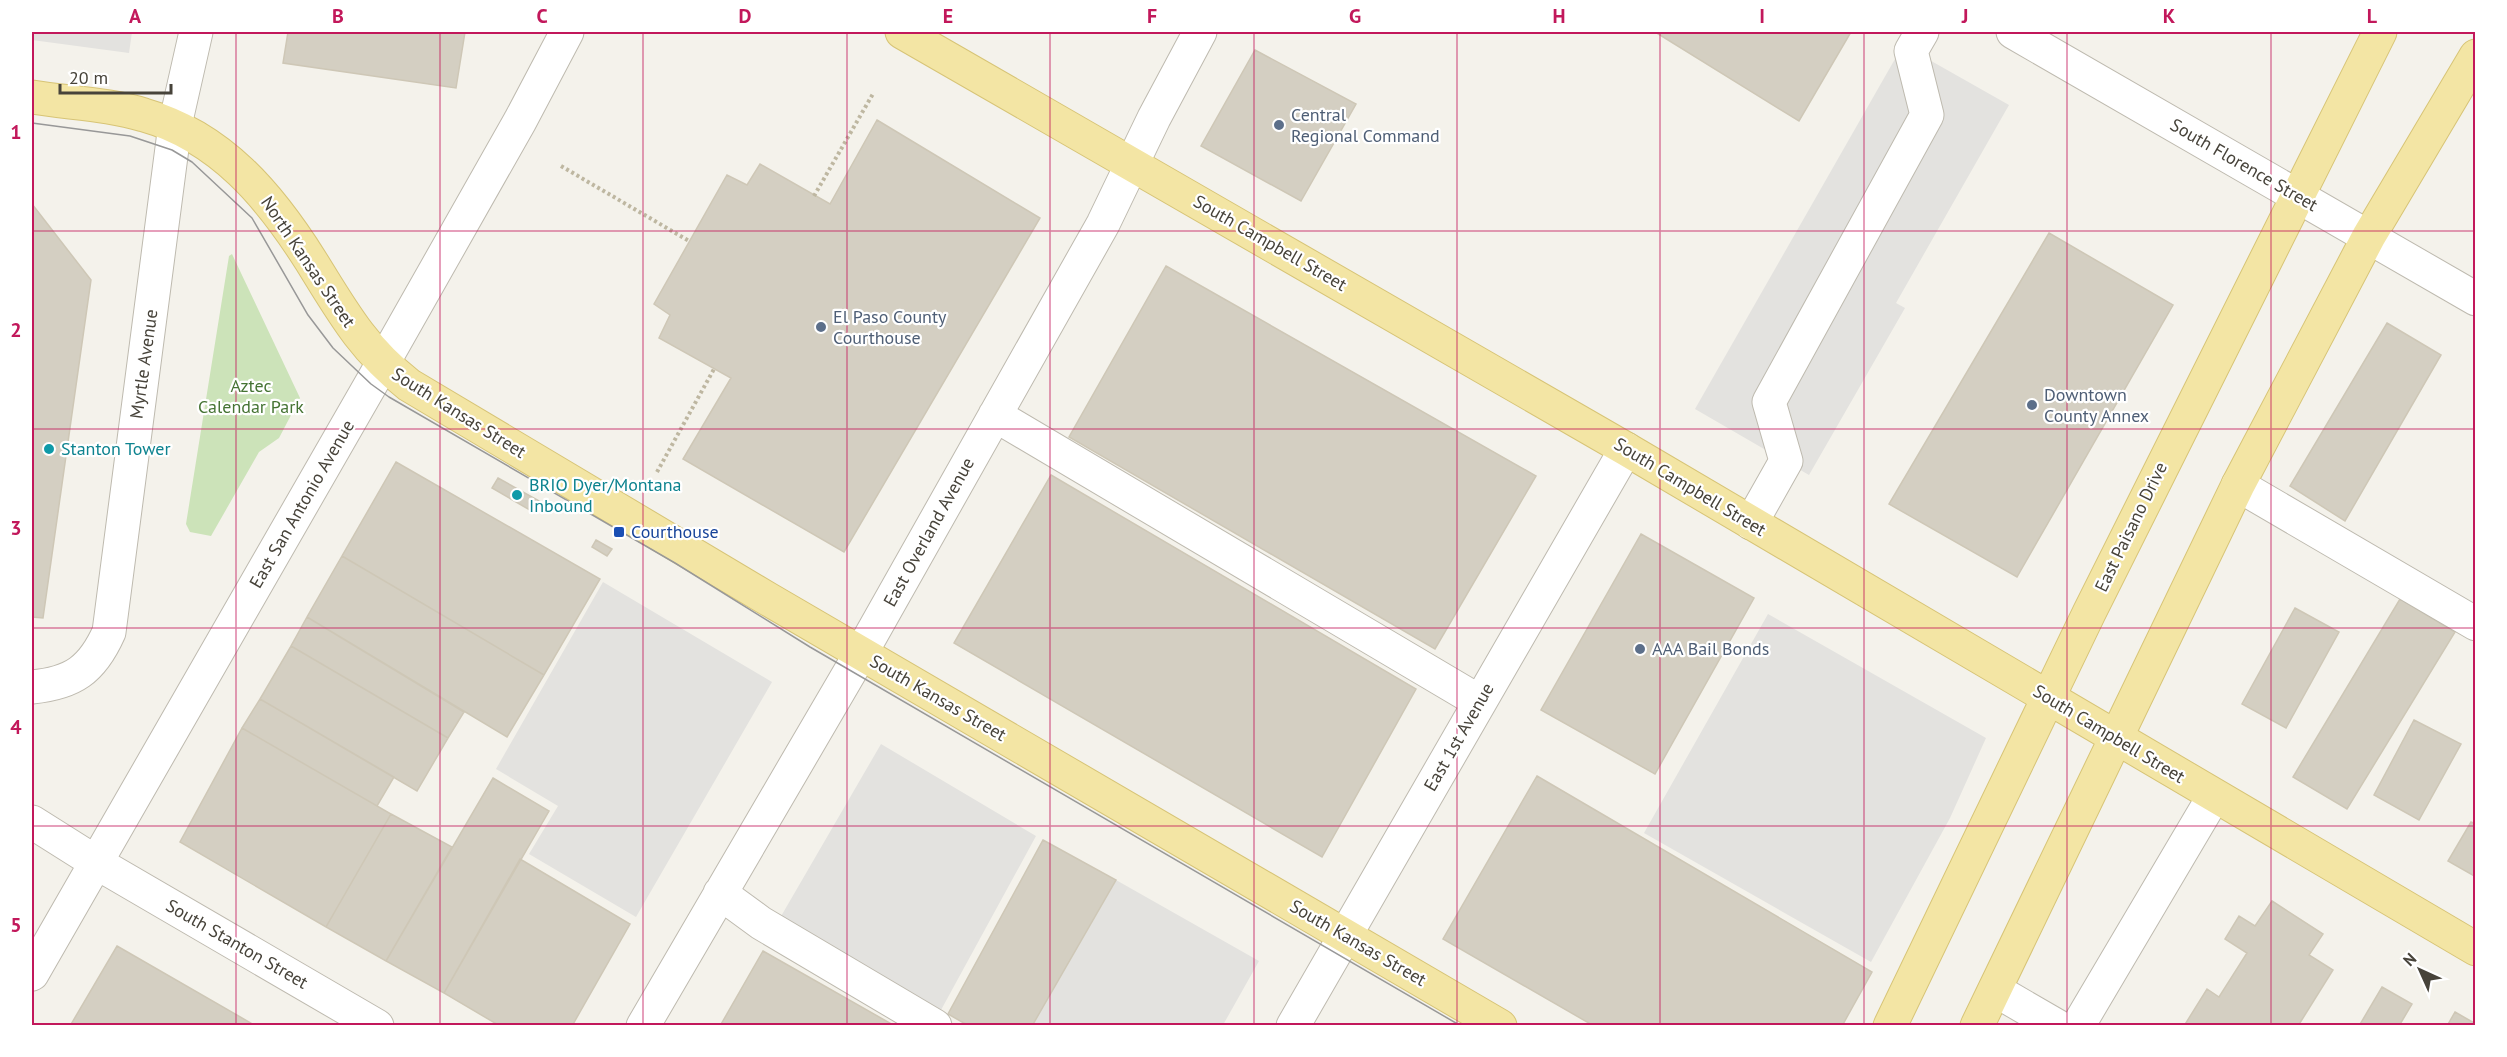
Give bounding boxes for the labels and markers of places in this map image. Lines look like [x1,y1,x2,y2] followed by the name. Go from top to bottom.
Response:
[1291,103,1440,147] place label: Central Regional Command
[1272,118,1286,132] marker: Central Regional Command
[833,305,947,349] place label: El Paso County Courthouse
[814,320,828,334] marker: El Paso County Courthouse
[2044,383,2149,427] place label: Downtown County Annex
[2025,398,2039,412] marker: Downtown County Annex
[61,437,171,460] place label: Stanton Tower
[42,442,56,456] marker: Stanton Tower
[529,473,681,517] place label: BRIO Dyer/Montana Inbound
[510,488,524,502] marker: BRIO Dyer/Montana Inbound
[631,520,719,543] place label: Courthouse
[612,525,626,539] marker: Courthouse
[1652,637,1769,660] place label: AAA Bail Bonds
[1633,642,1647,656] marker: AAA Bail Bonds

